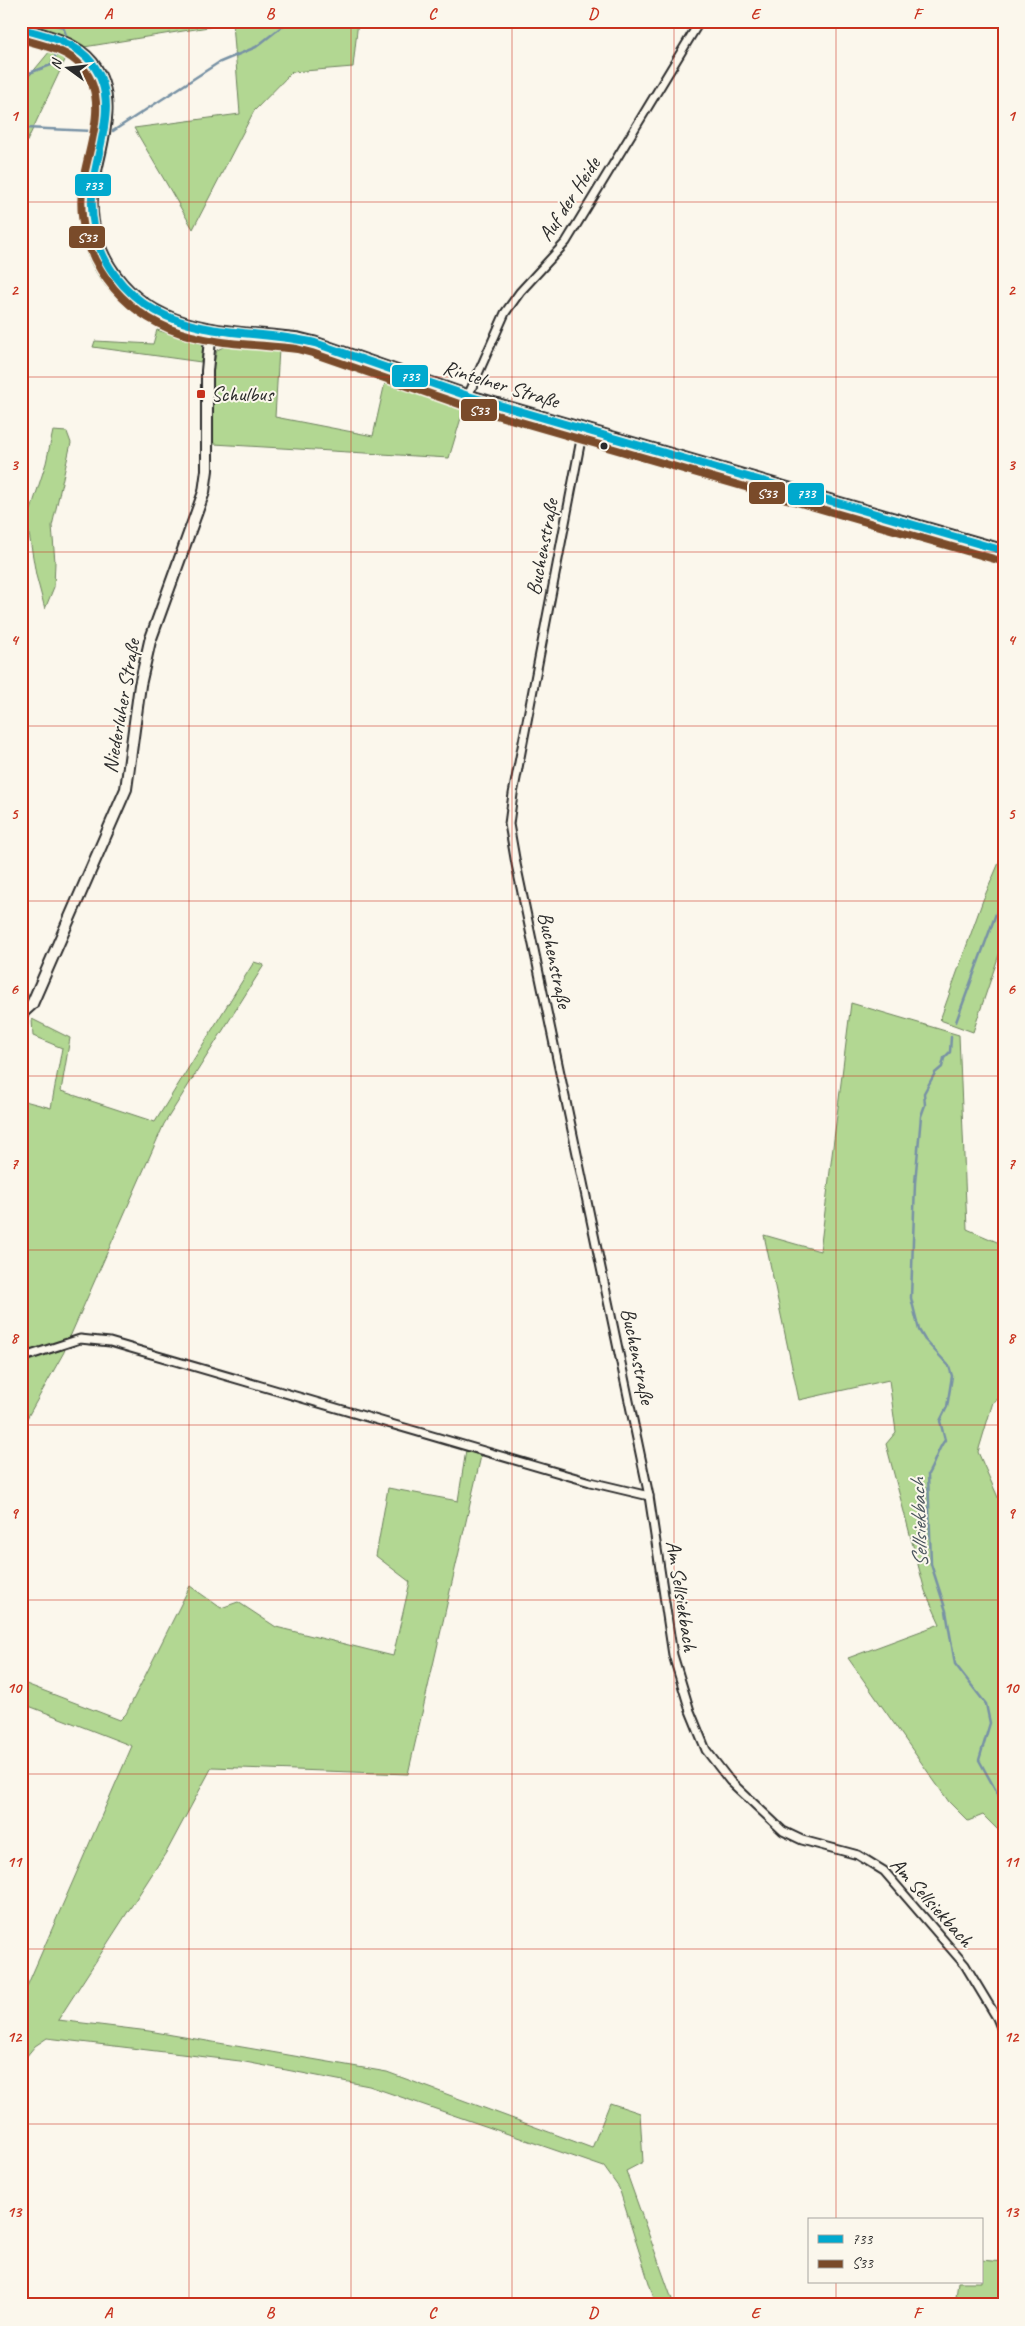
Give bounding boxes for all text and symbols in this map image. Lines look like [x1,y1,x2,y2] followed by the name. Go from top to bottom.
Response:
[104,4,114,24] text: A
[266,4,276,24] text: B
[428,4,438,24] text: C
[588,4,599,24] text: D
[751,4,762,24] text: E
[913,4,924,24] text: F
[42,42,92,92] north arrow
[47,56,66,71] text: N
[10,106,19,126] text: 1
[1007,106,1016,126] text: 1
[532,151,606,246] street label: Auf der Heide
[74,173,112,197] line badge: 733
[84,177,104,194] text: 733
[68,225,106,249] line badge: S33
[77,229,98,246] text: S33
[10,280,19,300] text: 2
[1007,280,1016,300] text: 2
[440,354,564,415] street label: Rintelner Straße
[391,364,429,388] line badge: 733
[401,368,421,385] text: 733
[211,381,275,407] place label: Schulbus
[195,388,207,400] marker: Schulbus
[460,398,498,422] line badge: S33
[469,402,490,419] text: S33
[599,441,609,451] unlabelled marker
[10,455,19,475] text: 3
[1007,455,1016,475] text: 3
[748,481,786,505] line badge: S33
[787,482,825,506] line badge: 733
[757,485,778,502] text: S33
[797,485,817,502] text: 733
[520,495,564,597] street label: Buchenstraße
[10,630,19,650] text: 4
[1007,630,1016,650] text: 4
[96,635,146,775] street label: Niederluher Straße
[11,804,20,824] text: 5
[1008,804,1017,824] text: 5
[532,910,578,1012] street label: Buchenstraße
[10,979,19,999] text: 6
[1007,979,1016,999] text: 6
[10,1154,19,1174] text: 7
[1007,1154,1016,1174] text: 7
[615,1306,661,1408] street label: Buchenstraße
[10,1328,19,1348] text: 8
[1007,1328,1016,1348] text: 8
[903,1476,935,1568] water label: Sellsiekbach
[10,1503,19,1523] text: 9
[1007,1503,1016,1523] text: 9
[660,1539,704,1655] street label: Am Sellsiekbach
[7,1678,23,1698] text: 10
[1004,1678,1020,1698] text: 10
[7,1852,23,1872] text: 11
[885,1852,980,1953] street label: Am Sellsiekbach
[1004,1852,1020,1872] text: 11
[7,2027,23,2047] text: 12
[1004,2027,1020,2047] text: 12
[7,2202,23,2222] text: 13
[1004,2202,1020,2222] text: 13
[808,2218,982,2284] legend
[852,2230,874,2249] text: 733
[852,2254,874,2273] text: S33
[104,2303,114,2323] text: A
[266,2303,276,2323] text: B
[428,2303,438,2323] text: C
[588,2303,599,2323] text: D
[751,2303,762,2323] text: E
[913,2303,924,2323] text: F

